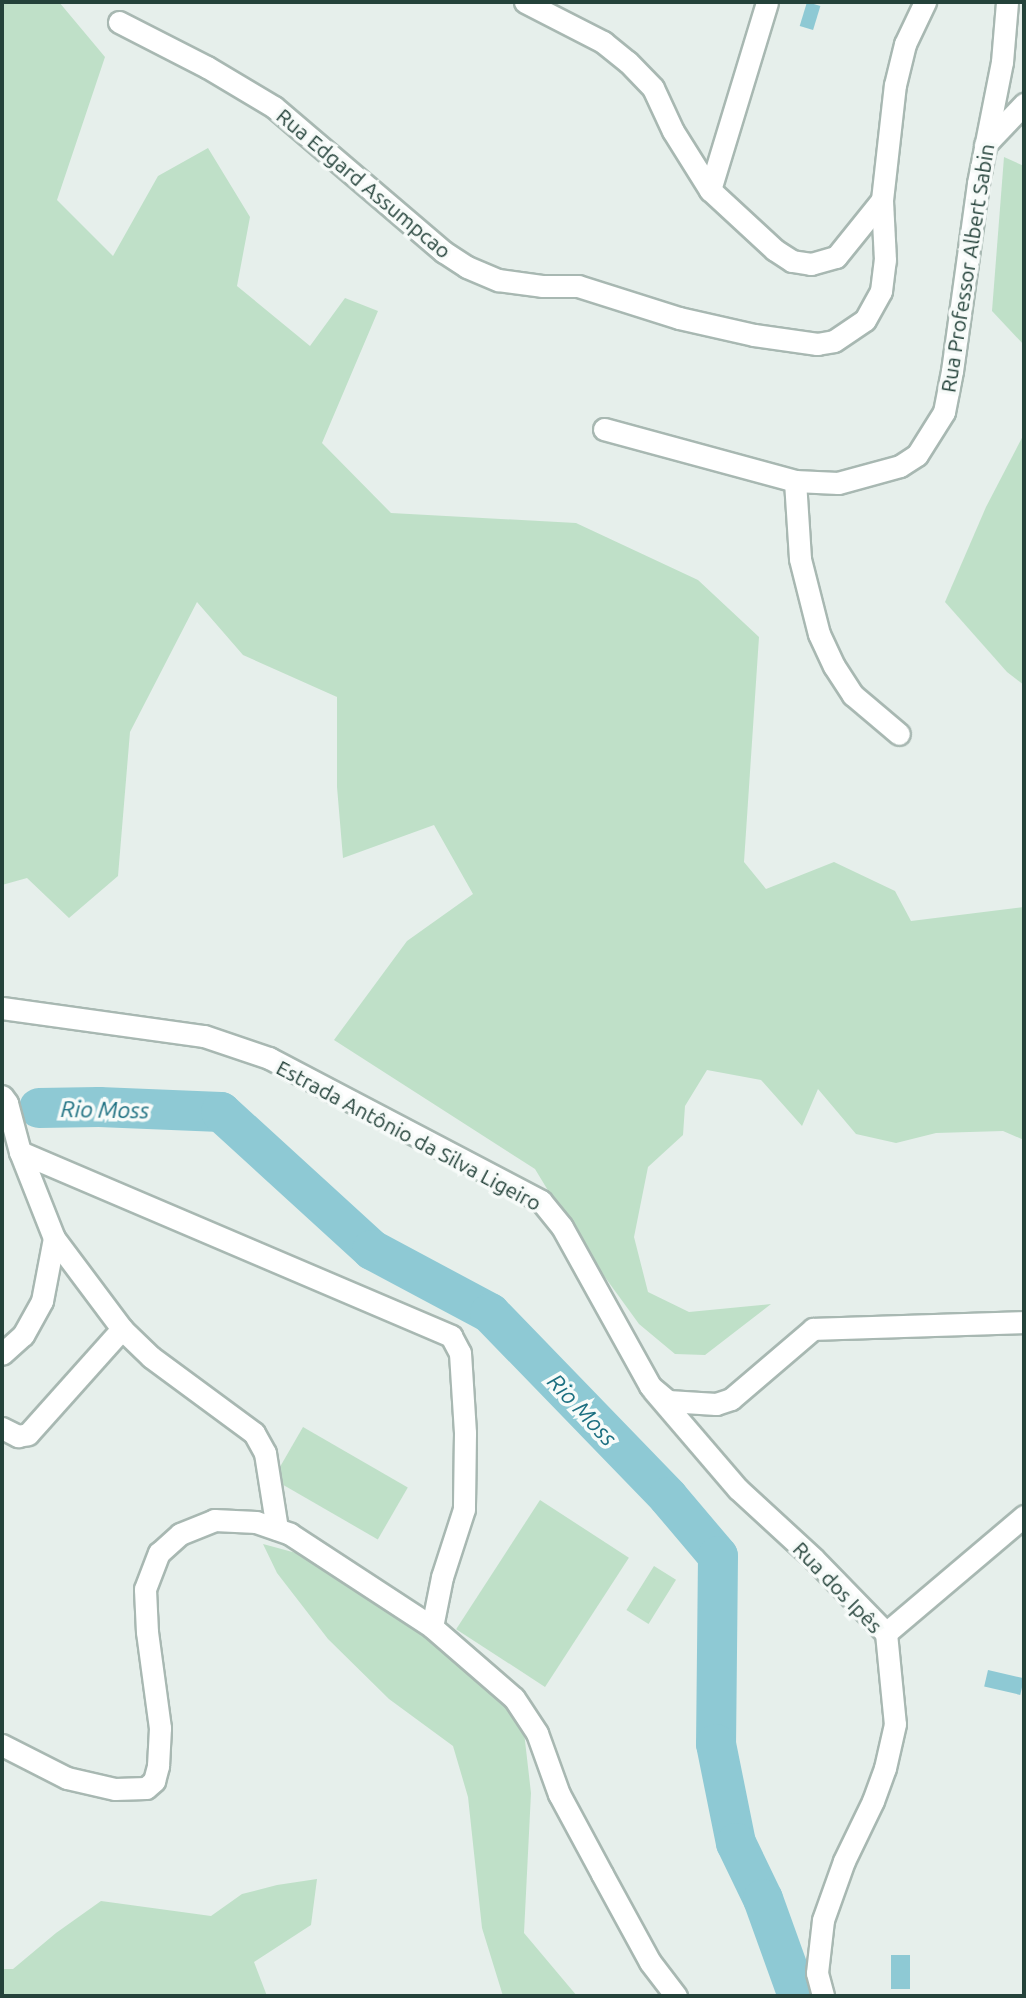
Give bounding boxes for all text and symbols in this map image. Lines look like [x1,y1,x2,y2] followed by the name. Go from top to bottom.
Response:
[272,103,456,263] street label: Rua Edgard Assumpcao
[935,142,999,394] street label: Rua Professor Albert Sabin
[272,1054,546,1216] street label: Estrada Antônio da Silva Ligeiro
[60,1095,150,1125] water label: Rio Moss
[542,1368,622,1452] water label: Rio Moss
[788,1536,888,1638] street label: Rua dos Ipês

